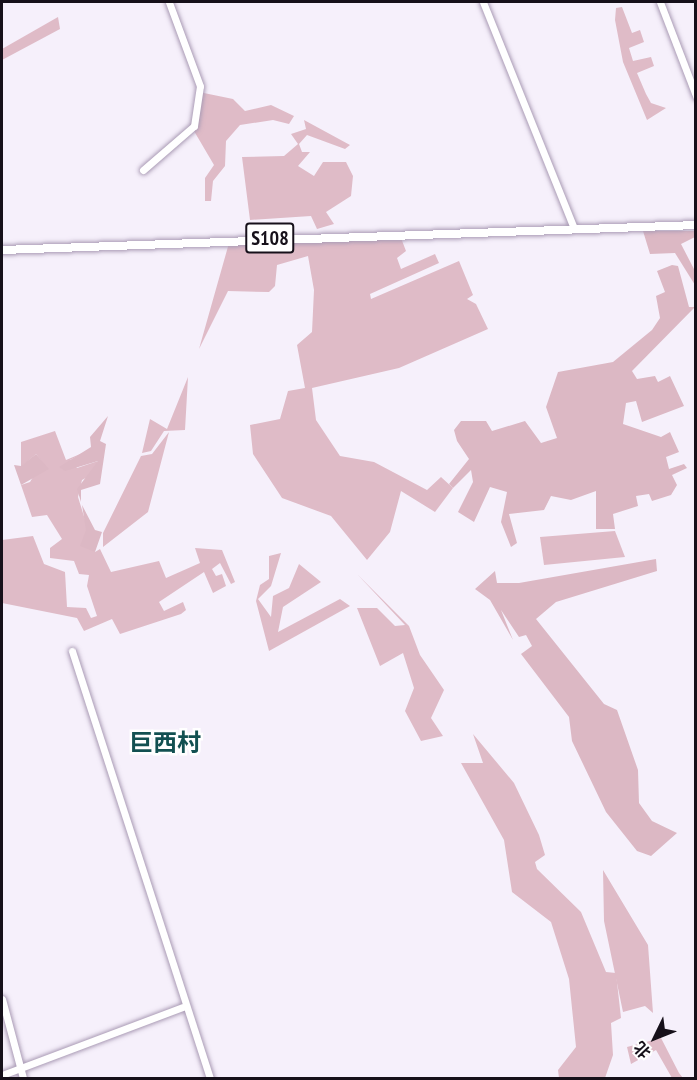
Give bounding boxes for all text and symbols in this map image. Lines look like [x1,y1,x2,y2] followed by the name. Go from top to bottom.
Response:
[244,221,296,255] road number: S108
[129,729,201,757] district label: 巨西村
[625,1008,685,1068] north arrow
[629,1038,655,1063] text: 北

